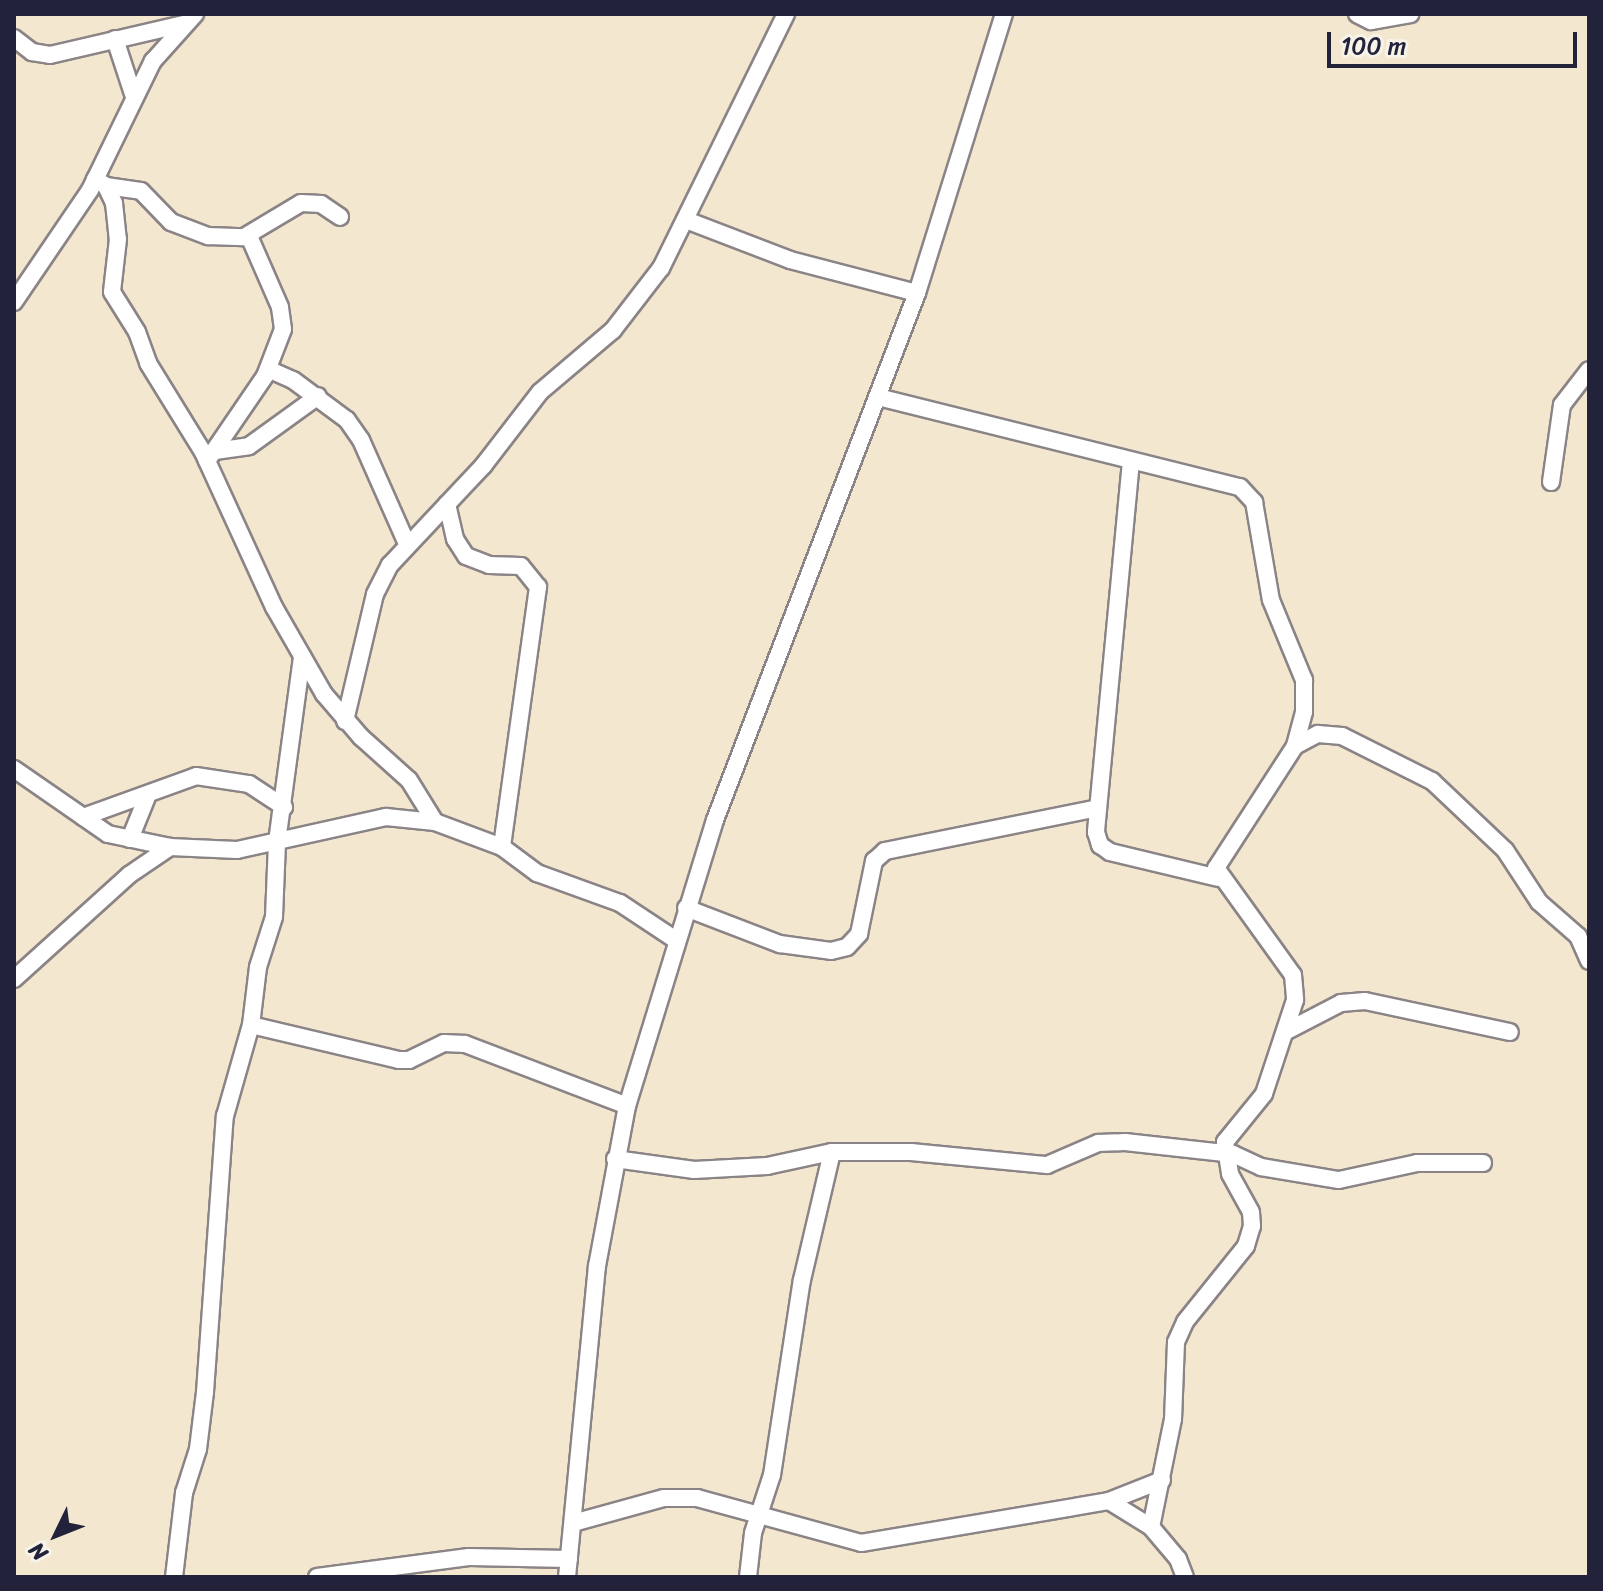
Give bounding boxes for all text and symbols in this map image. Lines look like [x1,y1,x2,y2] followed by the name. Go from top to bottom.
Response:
[1331,16,1581,66] scale bar
[1341,25,1406,67] text: 100 m
[16,1495,96,1575] north arrow
[19,1533,58,1571] text: N

